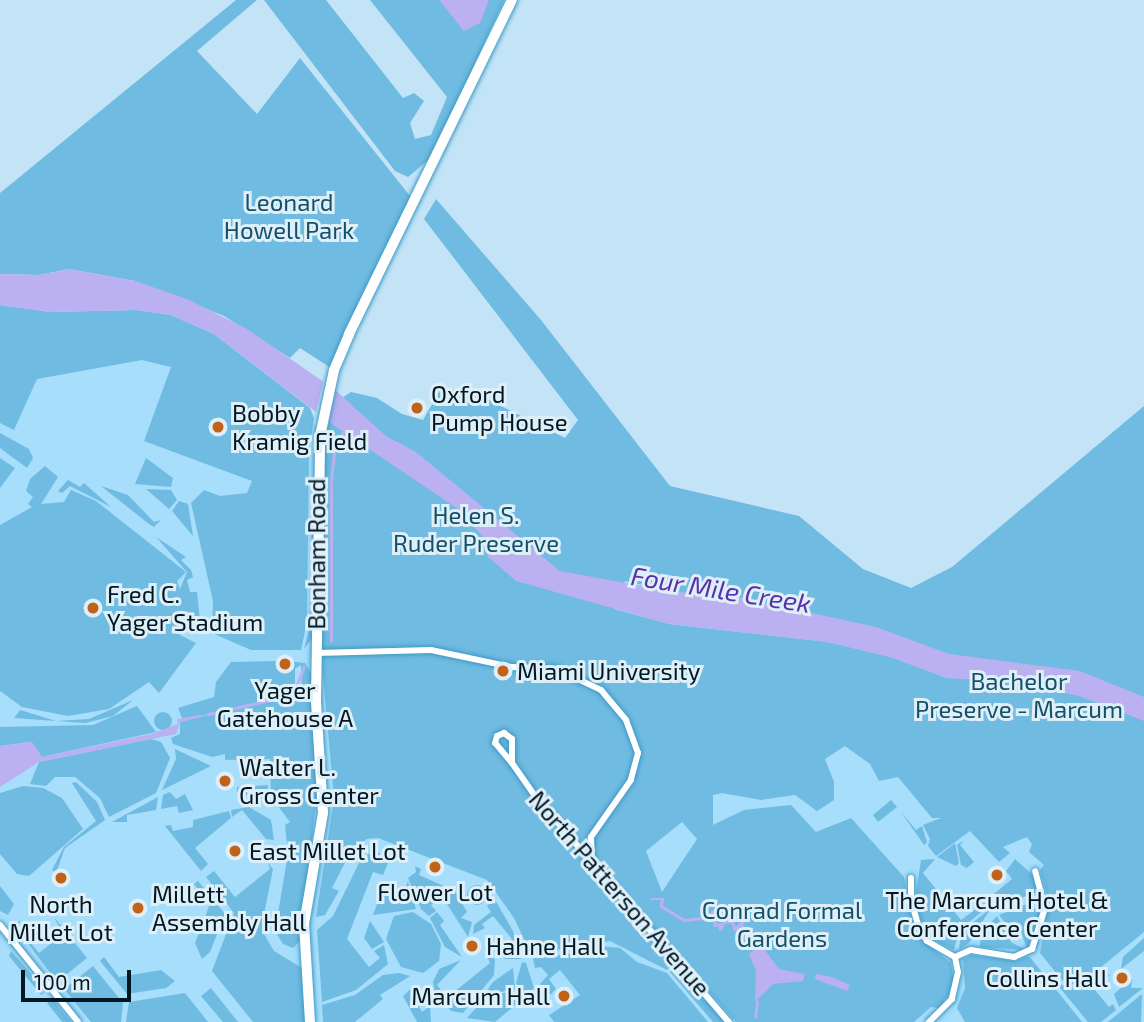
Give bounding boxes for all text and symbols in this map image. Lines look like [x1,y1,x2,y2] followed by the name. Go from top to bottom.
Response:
[224,188,354,244] park label: Leonard Howell Park
[431,380,568,436] place label: Oxford Pump House
[232,399,367,455] place label: Bobby Kramig Field
[409,400,425,416] marker: Oxford Pump House
[210,419,226,435] marker: Bobby Kramig Field
[302,478,330,630] street label: Bonham Road
[393,501,559,557] park label: Helen S. Ruder Preserve
[629,559,813,619] water label: Four Mile Creek
[107,580,264,636] place label: Fred C. Yager Stadium
[85,600,101,616] marker: Fred C. Yager Stadium
[277,656,293,672] marker: Yager Gatehouse A
[517,657,700,685] place label: Miami University
[495,663,511,679] marker: Miami University
[915,667,1123,723] park label: Bachelor Preserve - Marcum
[217,676,353,732] place label: Yager Gatehouse A
[239,753,379,809] place label: Walter L. Gross Center
[217,773,233,789] marker: Walter L. Gross Center
[523,785,717,1001] street label: North Patterson Avenue
[249,837,406,865] place label: East Millet Lot
[227,843,243,859] marker: East Millet Lot
[427,859,443,875] marker: Flower Lot
[989,867,1005,883] marker: The Marcum Hotel & Conference Center
[53,870,69,886] marker: North Millet Lot
[377,878,493,906] place label: Flower Lot
[152,880,307,936] place label: Millett Assembly Hall
[885,886,1109,942] place label: The Marcum Hotel & Conference Center
[9,890,113,946] place label: North Millet Lot
[702,896,862,952] park label: Conrad Formal Gardens
[130,900,146,916] marker: Millett Assembly Hall
[486,932,605,960] place label: Hahne Hall
[464,938,480,954] marker: Hahne Hall
[24,956,135,1000] scale bar
[986,964,1108,992] place label: Collins Hall
[34,969,91,994] text: 100 m
[1114,970,1130,986] marker: Collins Hall
[411,982,550,1010] place label: Marcum Hall
[556,988,572,1004] marker: Marcum Hall

